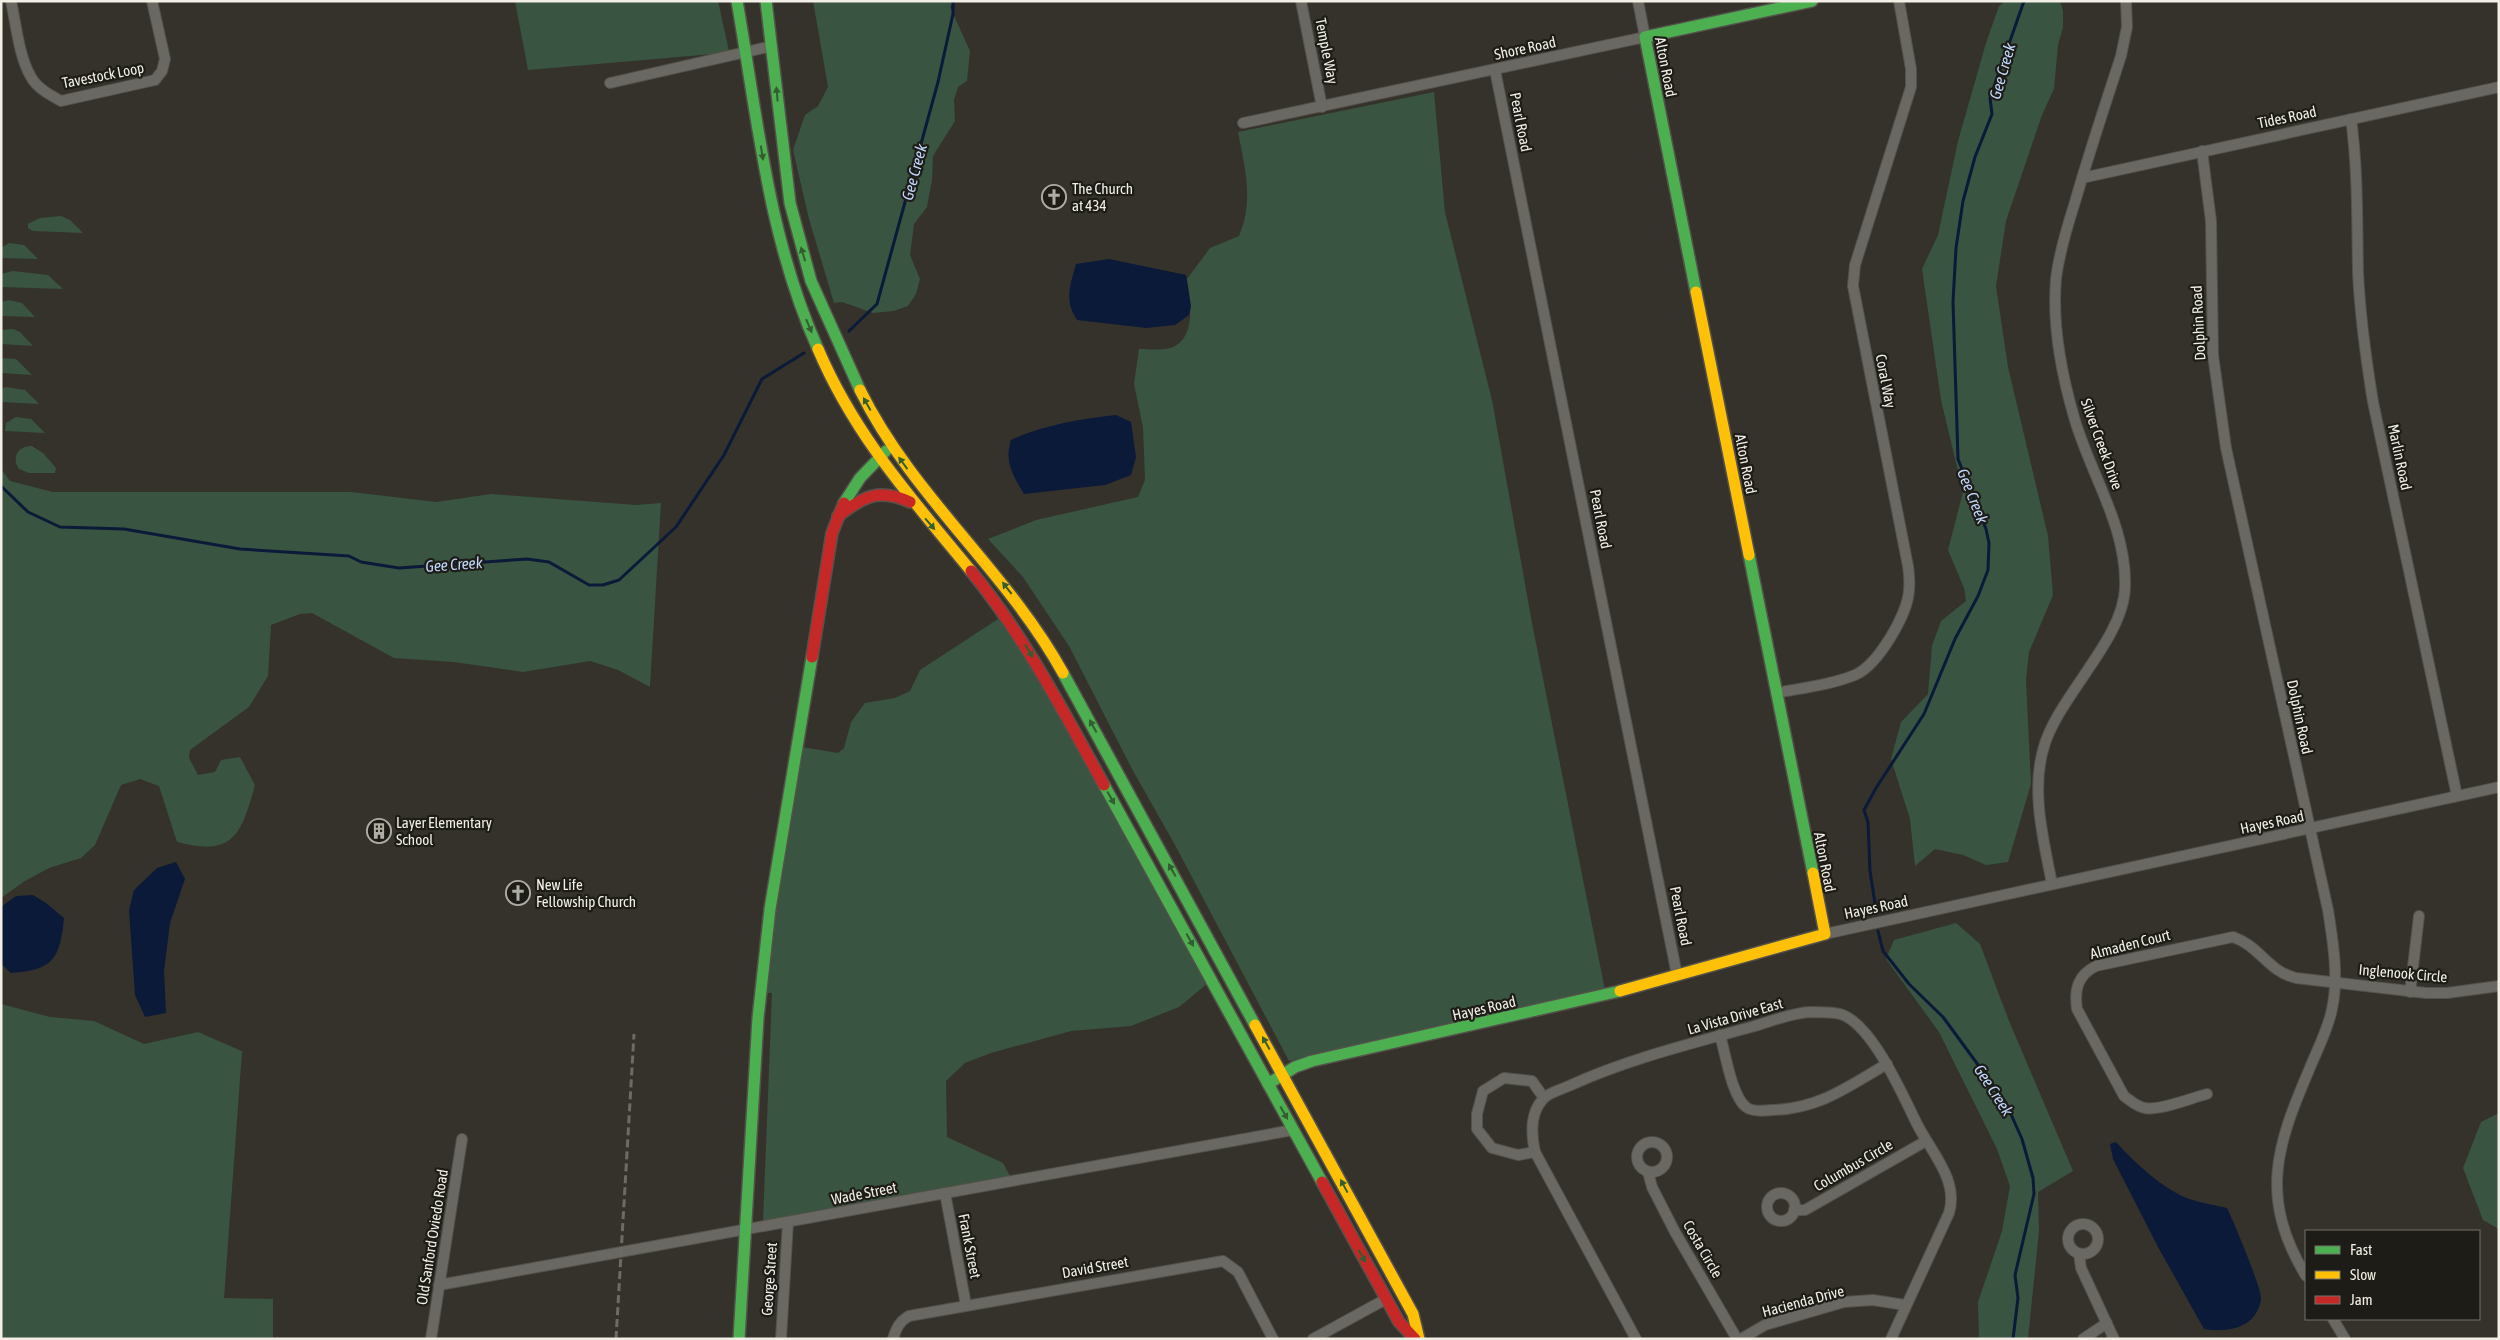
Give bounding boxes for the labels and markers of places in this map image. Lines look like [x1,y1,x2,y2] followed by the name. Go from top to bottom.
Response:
[1072,180,1133,214] place label: The Church at 434
[1041,184,1067,210] church icon: The Church at 434
[396,814,492,848] place label: Layer Elementary School
[366,818,392,844] building icon: Layer Elementary School
[536,876,636,910] place label: New Life Fellowship Church
[505,880,531,906] church icon: New Life Fellowship Church

